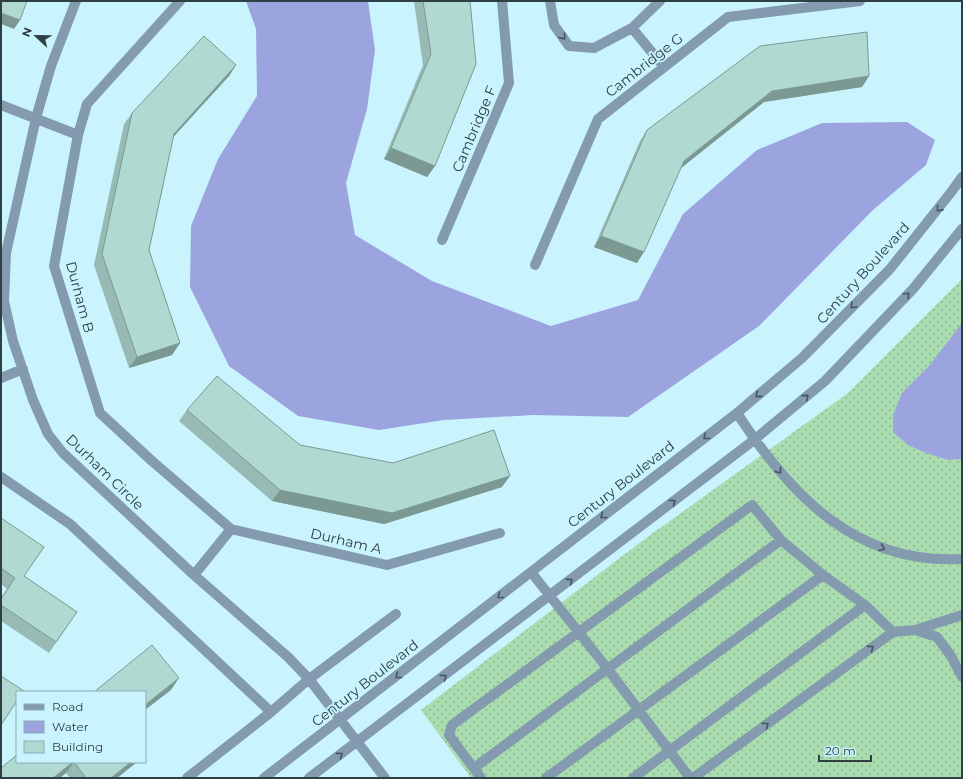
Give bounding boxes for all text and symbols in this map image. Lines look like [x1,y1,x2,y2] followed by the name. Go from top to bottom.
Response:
[16,16,56,56] north arrow
[19,26,35,39] text: N
[602,29,686,101] street label: Cambridge G
[558,32,565,39] one-way arrow
[448,83,500,175] street label: Cambridge F
[936,204,943,211] one-way arrow
[813,218,913,328] street label: Century Boulevard
[62,259,98,335] street label: Durham B
[903,292,910,300] one-way arrow
[850,301,858,309] one-way arrow
[756,390,763,397] one-way arrow
[801,395,808,402] one-way arrow
[62,430,148,514] street label: Durham Circle
[703,432,710,439] one-way arrow
[564,437,678,531] street label: Century Boulevard
[774,466,781,473] one-way arrow
[669,499,676,507] one-way arrow
[600,511,607,518] one-way arrow
[309,524,384,558] street label: Durham A
[878,543,885,551] one-way arrow
[565,579,572,586] one-way arrow
[498,591,505,598] one-way arrow
[308,636,422,730] street label: Century Boulevard
[867,645,874,653] one-way arrow
[395,671,402,678] one-way arrow
[439,674,446,681] one-way arrow
[16,691,146,763] legend
[52,699,83,714] text: Road
[52,719,89,734] text: Water
[762,722,769,730] one-way arrow
[819,737,871,763] scale bar
[52,739,103,754] text: Building
[825,743,856,758] text: 20 m
[336,752,343,760] one-way arrow

